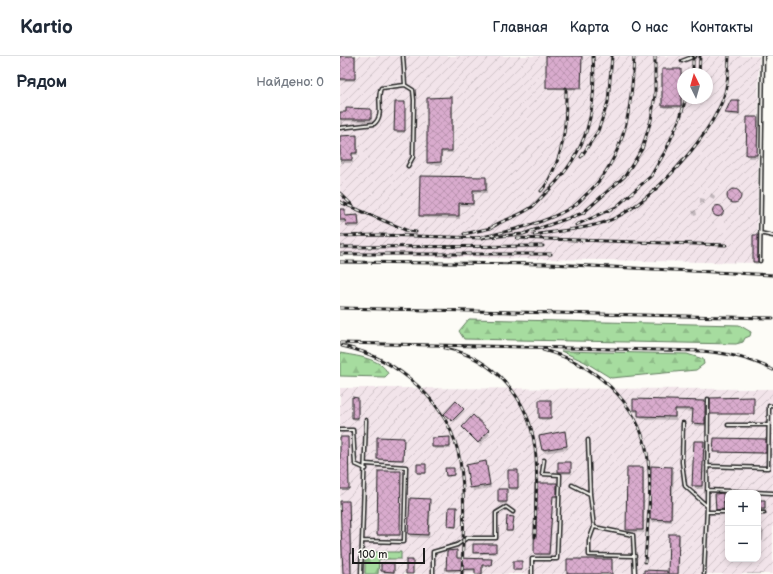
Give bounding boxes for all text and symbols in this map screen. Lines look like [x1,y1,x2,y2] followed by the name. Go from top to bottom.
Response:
[20,16,73,39] text: Kartio
[493,19,548,36] text: Главная
[570,19,609,36] text: Карта
[631,19,668,36] text: О нас
[690,19,753,36] text: Контакты
[677,68,713,104] north arrow
[16,72,67,92] text: Рядом
[256,74,324,90] text: Найдено: 0
[725,490,761,562] map controls
[725,490,761,526] button: +
[725,526,761,562] button: −
[352,546,425,565] scale bar
[358,548,387,561] text: 100 m

